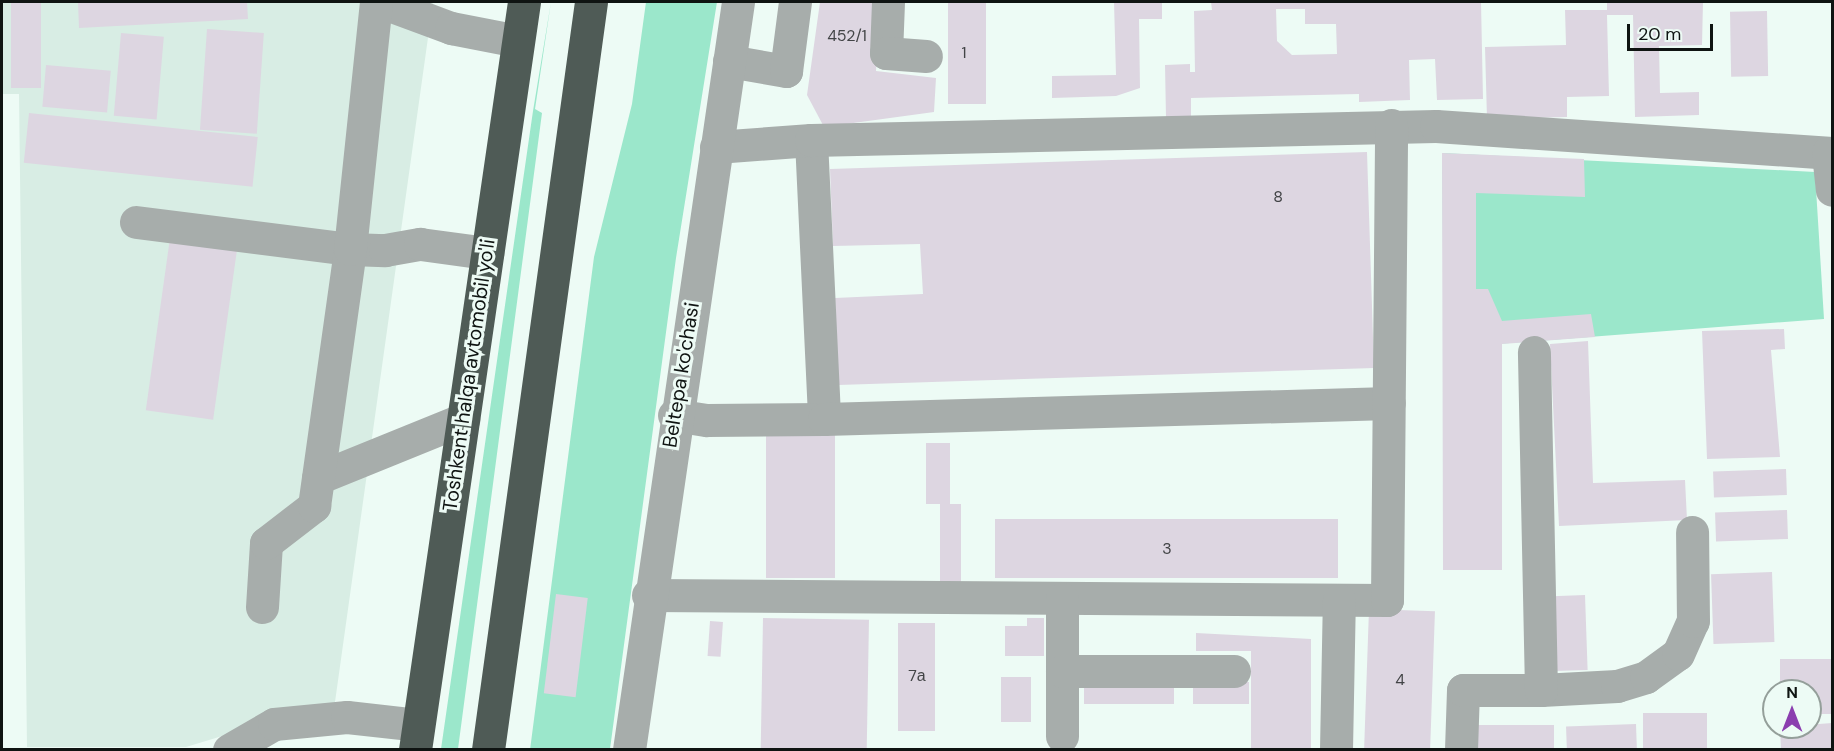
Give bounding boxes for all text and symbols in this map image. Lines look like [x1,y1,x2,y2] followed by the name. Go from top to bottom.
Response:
[1630,12,1716,50] scale bar
[1638,22,1681,46] text: 20 m
[827,26,867,46] house number: 452/1
[962,43,966,63] house number: 1
[1273,187,1283,207] house number: 8
[438,237,500,513] street label: Toshkent halqa avtomobil yo'li
[658,301,704,449] street label: Beltepa ko'chasi
[1162,539,1172,559] house number: 3
[908,666,926,686] house number: 7а
[1395,670,1405,690] house number: 4
[1762,679,1822,739] north arrow
[1786,682,1798,703] text: N

